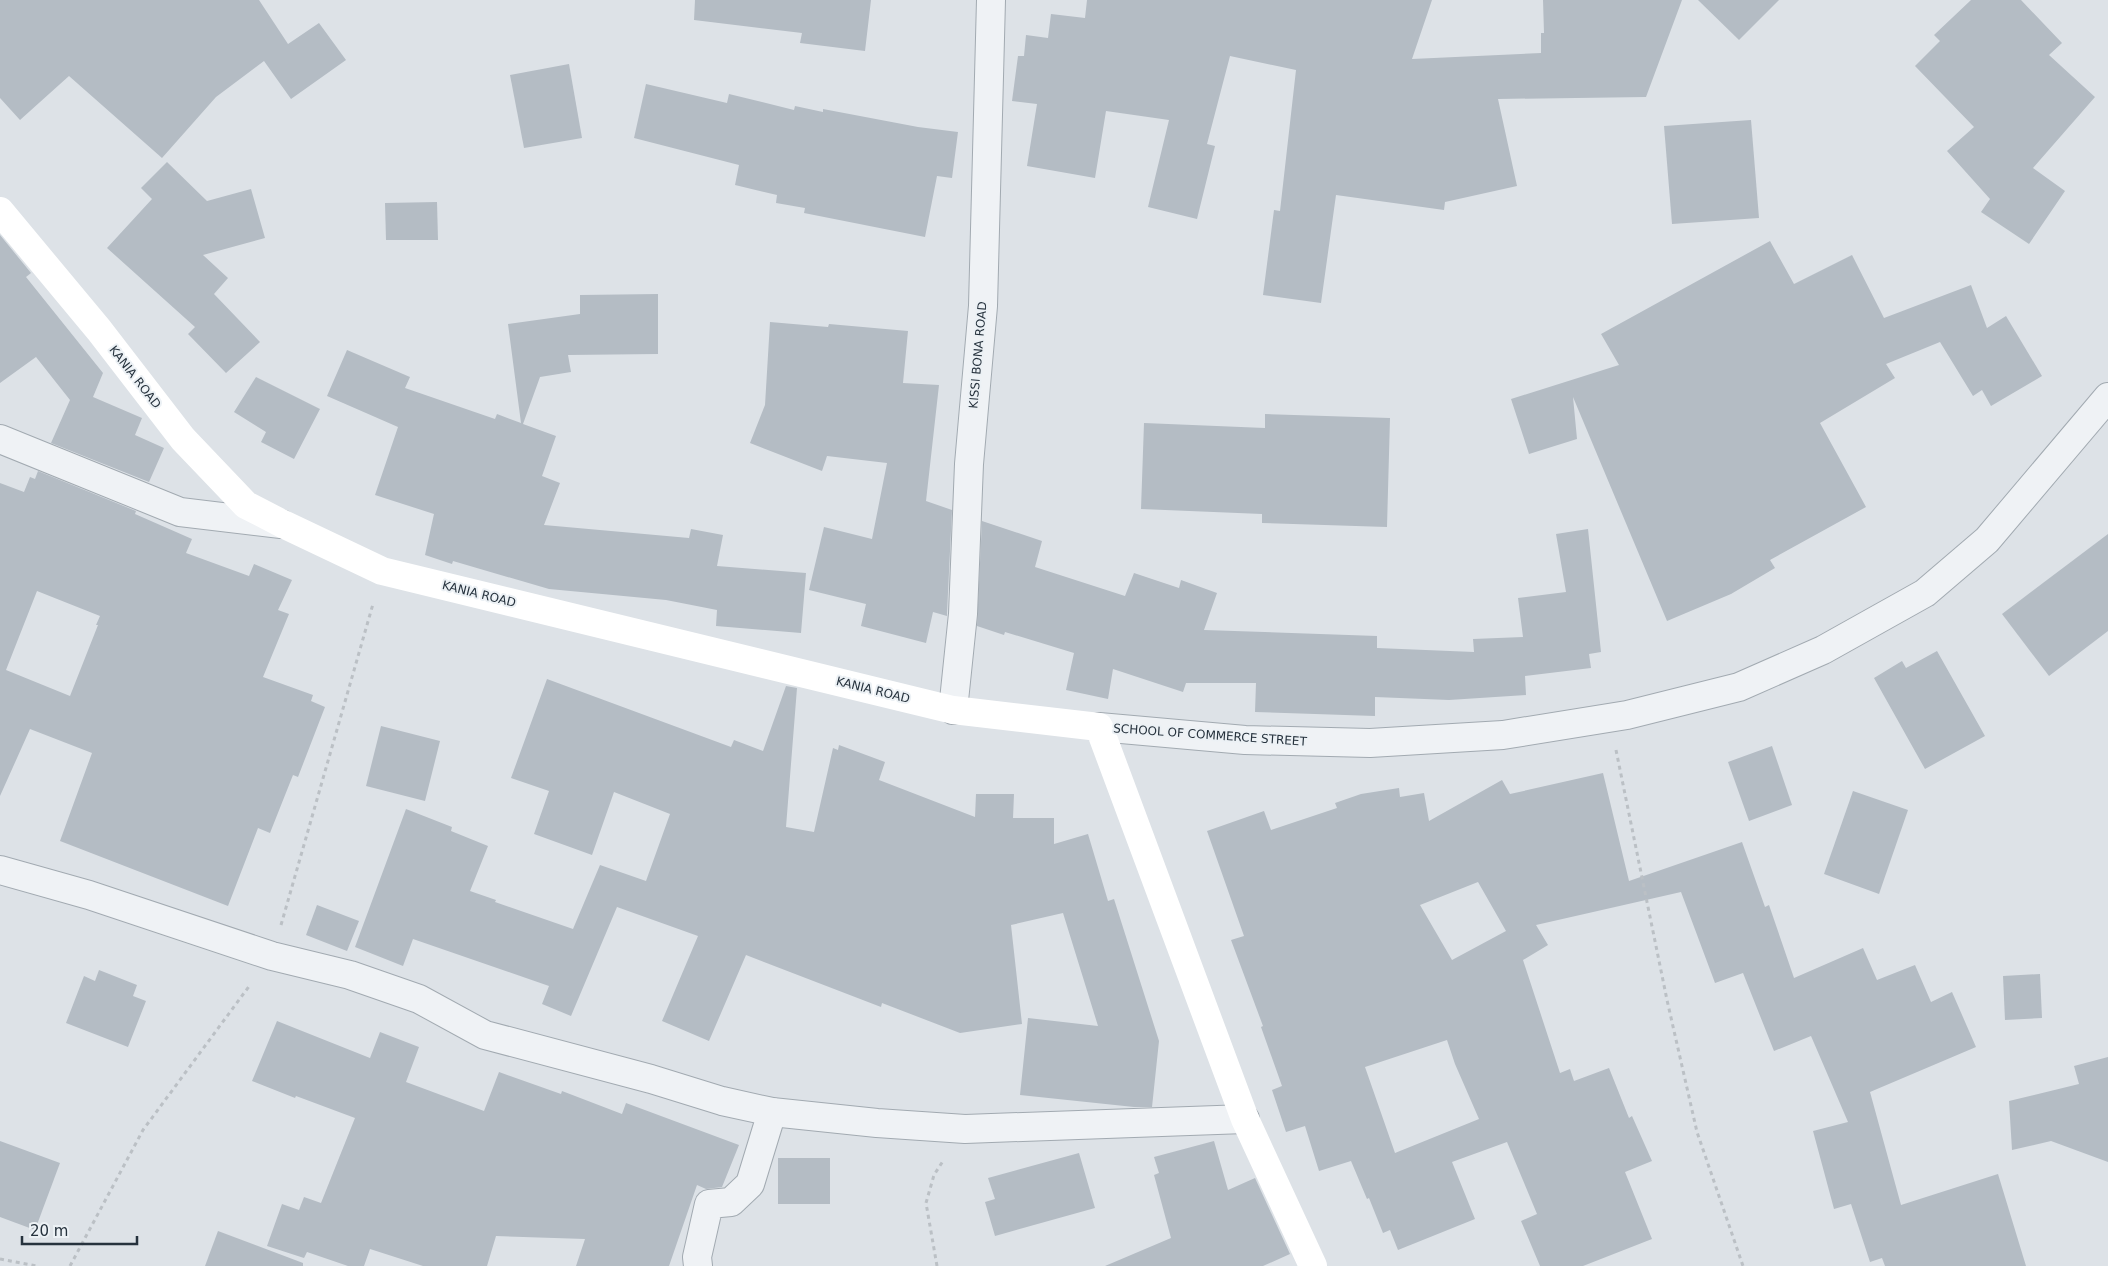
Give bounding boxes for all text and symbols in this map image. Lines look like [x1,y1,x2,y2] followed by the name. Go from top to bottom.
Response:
[966,301,990,409] street label: KISSI BONA ROAD
[106,343,164,411] street label: KANIA ROAD
[441,578,517,610] street label: KANIA ROAD
[835,674,911,706] street label: KANIA ROAD
[1113,721,1308,749] street label: SCHOOL OF COMMERCE STREET
[22,1214,138,1246] scale bar
[30,1222,68,1240] text: 20 m

